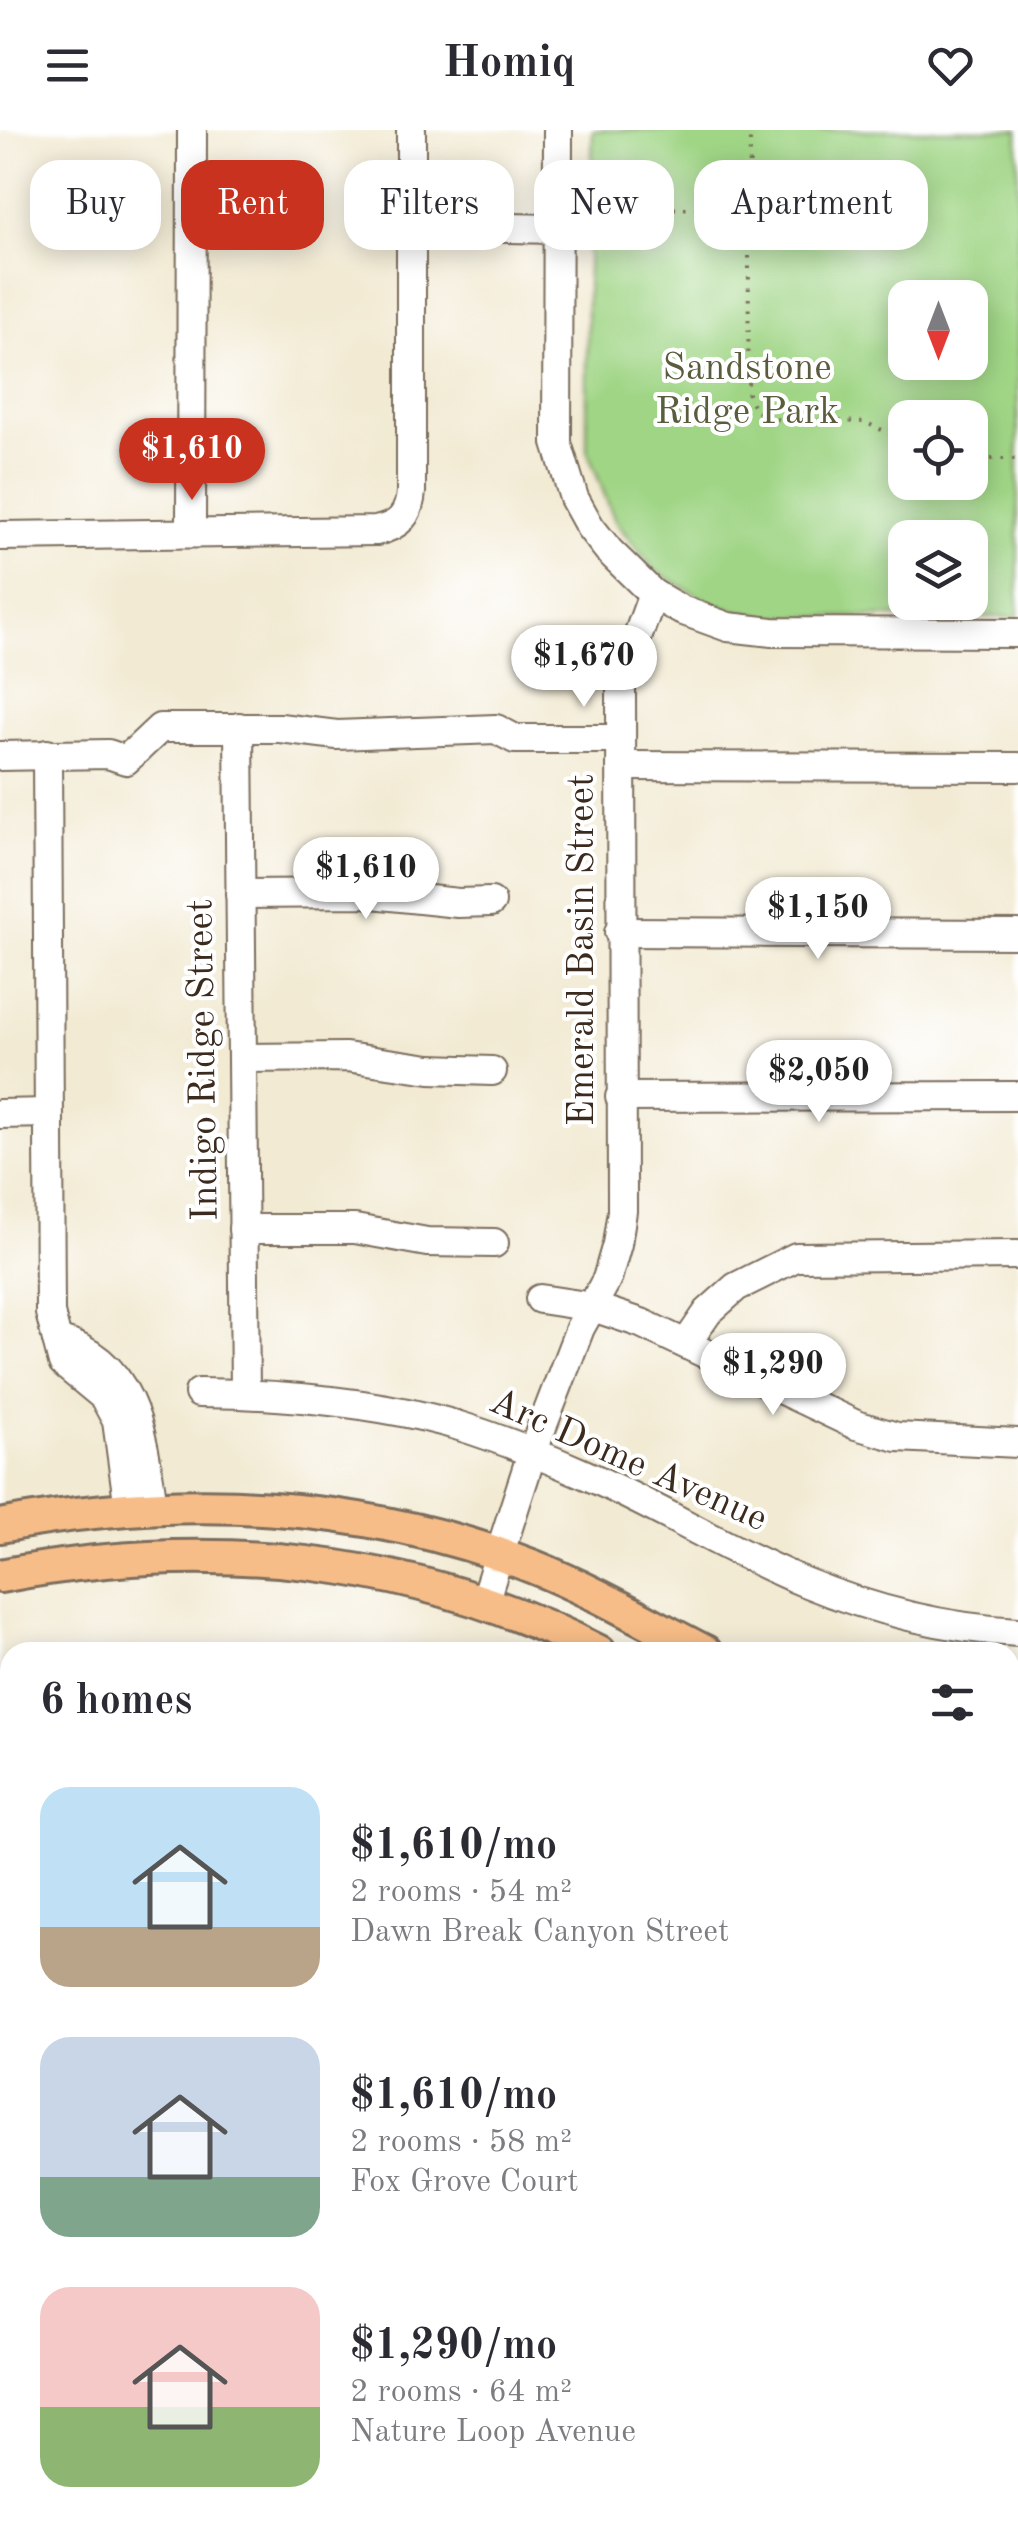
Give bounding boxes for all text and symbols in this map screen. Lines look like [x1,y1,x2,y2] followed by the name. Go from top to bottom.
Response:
[40,38,95,93] icon: menu
[923,38,978,93] icon: heart
[443,42,575,87] text: Homiq
[30,160,161,250] chip: Buy
[181,160,324,250] chip: Rent
[344,160,514,250] chip: Filters
[534,160,674,250] chip: New
[694,160,928,250] chip: Apartment
[888,280,988,380] north arrow
[888,280,988,620] map controls
[655,350,839,432] park label: Sandstone Ridge Park
[888,400,988,500] button: locate
[111,418,273,503] pin: $1,610
[141,434,243,466] text: $1,610
[888,520,988,620] button: layers
[503,625,665,710] pin: $1,670
[533,641,635,673] text: $1,670
[564,774,602,1126] street label: Emerald Basin Street
[285,837,447,922] pin: $1,610
[315,853,417,885] text: $1,610
[737,877,899,962] pin: $1,150
[767,893,869,925] text: $1,150
[182,899,226,1221] street label: Indigo Ridge Street
[738,1040,900,1125] pin: $2,050
[768,1056,870,1088] text: $2,050
[692,1333,854,1418] pin: $1,290
[722,1349,824,1381] text: $1,290
[484,1383,772,1539] street label: Arc Dome Avenue
[925,1675,980,1730] icon: filters
[40,1681,192,1723] text: 6 homes
[350,1826,557,1868] text: $1,610/mo
[120,1827,240,1947] icon: home
[350,1877,572,1909] text: 2 rooms · 54 m²
[350,1917,729,1949] text: Dawn Break Canyon Street
[350,2076,557,2118] text: $1,610/mo
[120,2077,240,2197] icon: home
[350,2127,572,2159] text: 2 rooms · 58 m²
[350,2167,579,2199] text: Fox Grove Court
[350,2326,557,2368] text: $1,290/mo
[120,2327,240,2447] icon: home
[350,2377,572,2409] text: 2 rooms · 64 m²
[350,2417,636,2449] text: Nature Loop Avenue

